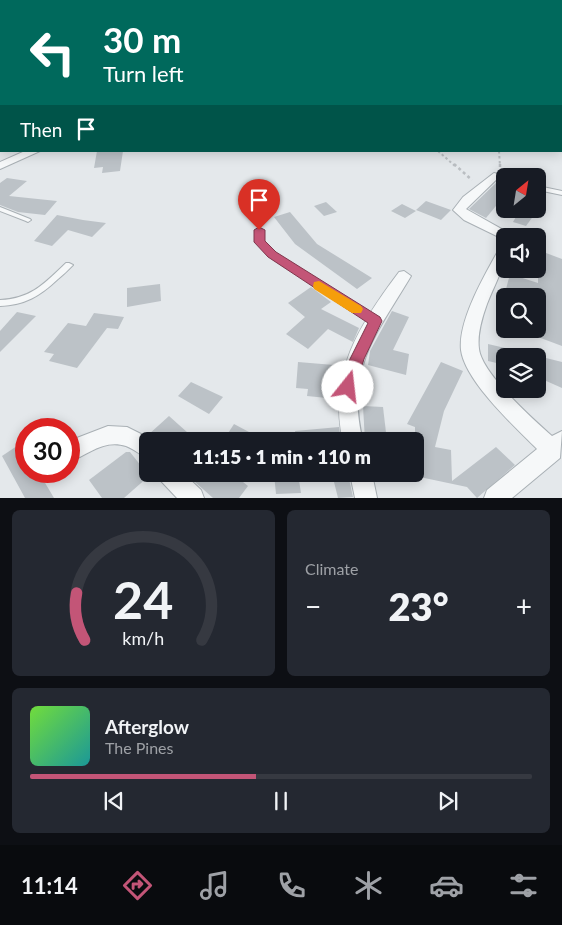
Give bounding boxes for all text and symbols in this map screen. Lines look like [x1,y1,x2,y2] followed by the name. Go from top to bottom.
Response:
[103,18,181,60] text: 30 m
[20,20,85,85] icon: left
[103,60,184,87] text: Turn left
[72,115,100,143] icon: arrive
[20,118,62,141] text: Then
[496,168,546,218] north arrow
[496,168,546,398] map controls
[238,179,280,230] pin
[245,186,273,214] icon: arrive
[496,228,546,278] button: sound
[496,288,546,338] button: search
[496,348,546,398] button: layers
[321,360,373,412] position arrow
[15,418,80,483] speed limit sign: 30
[192,445,371,468] text: 11:15 · 1 min · 110 m
[305,559,358,578] text: Climate
[113,568,174,630] text: 24
[389,583,448,629] text: 23°
[305,589,321,623] text: −
[516,589,532,623] text: +
[123,627,164,649] text: km/h
[105,715,189,738] text: Afterglow
[105,738,174,757] text: The Pines
[100,787,128,815] icon: previous
[267,787,295,815] icon: pause
[434,787,462,815] icon: next
[120,868,155,903] icon: directions
[197,868,232,903] icon: music
[274,868,309,903] icon: phone
[351,868,386,903] icon: climate
[429,868,464,903] icon: car
[506,868,541,903] icon: filters
[21,872,78,899] text: 11:14

